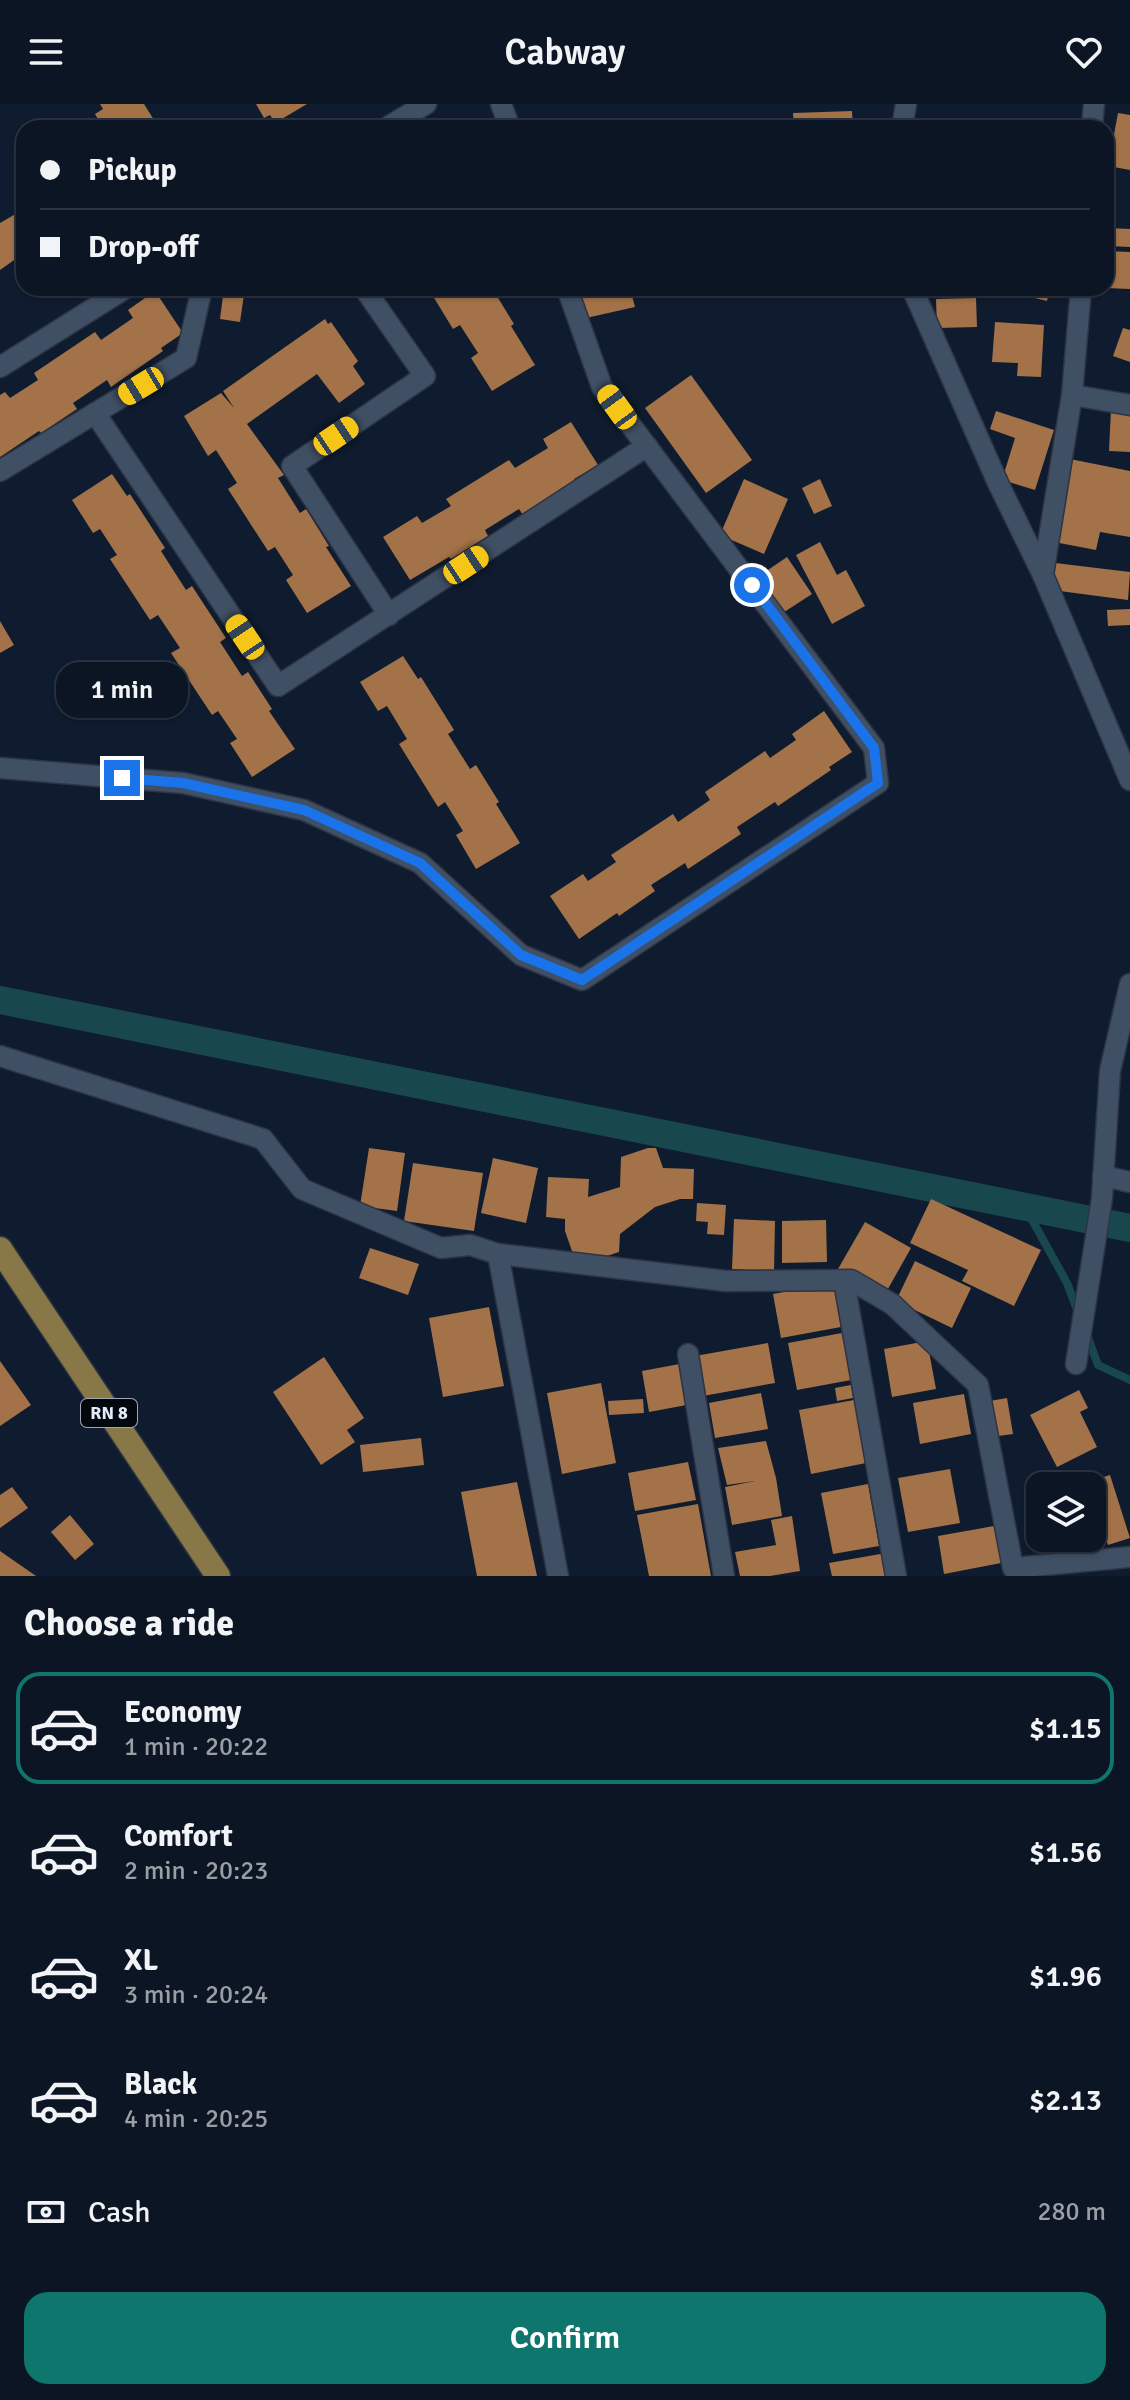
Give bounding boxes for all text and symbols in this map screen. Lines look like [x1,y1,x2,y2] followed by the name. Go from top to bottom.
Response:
[24,30,68,74] icon: menu
[505,30,625,75] text: Cabway
[1062,30,1106,74] icon: heart
[88,152,177,189] text: Pickup
[88,229,198,266] text: Drop-off
[114,363,168,409] car
[593,381,641,433] car
[309,413,363,459] car
[439,542,493,588] car
[734,567,770,603] route start
[222,610,268,664] car
[56,662,188,718] callout: 1 min
[91,674,153,706] text: 1 min
[104,760,140,796] route end
[81,1399,137,1427] road number: RN 8
[1026,1472,1106,1552] map controls
[1026,1472,1106,1552] button: layers
[24,1601,234,1646] text: Choose a ride
[28,1692,100,1764] icon: car
[124,1694,241,1731] text: Economy
[1029,1710,1102,1747] text: $1.15
[124,1731,268,1763] text: 1 min · 20:22
[28,1816,100,1888] icon: car
[124,1818,233,1855] text: Comfort
[1029,1834,1102,1871] text: $1.56
[124,1855,268,1887] text: 2 min · 20:23
[28,1940,100,2012] icon: car
[124,1942,158,1979] text: XL
[1029,1958,1102,1995] text: $1.96
[124,1979,268,2011] text: 3 min · 20:24
[28,2064,100,2136] icon: car
[124,2066,197,2103] text: Black
[1029,2082,1102,2119] text: $2.13
[124,2103,268,2135] text: 4 min · 20:25
[24,2190,68,2234] icon: cash
[88,2194,151,2231] text: Cash
[1037,2196,1106,2228] text: 280 m
[24,2292,1106,2384] button: Confirm

